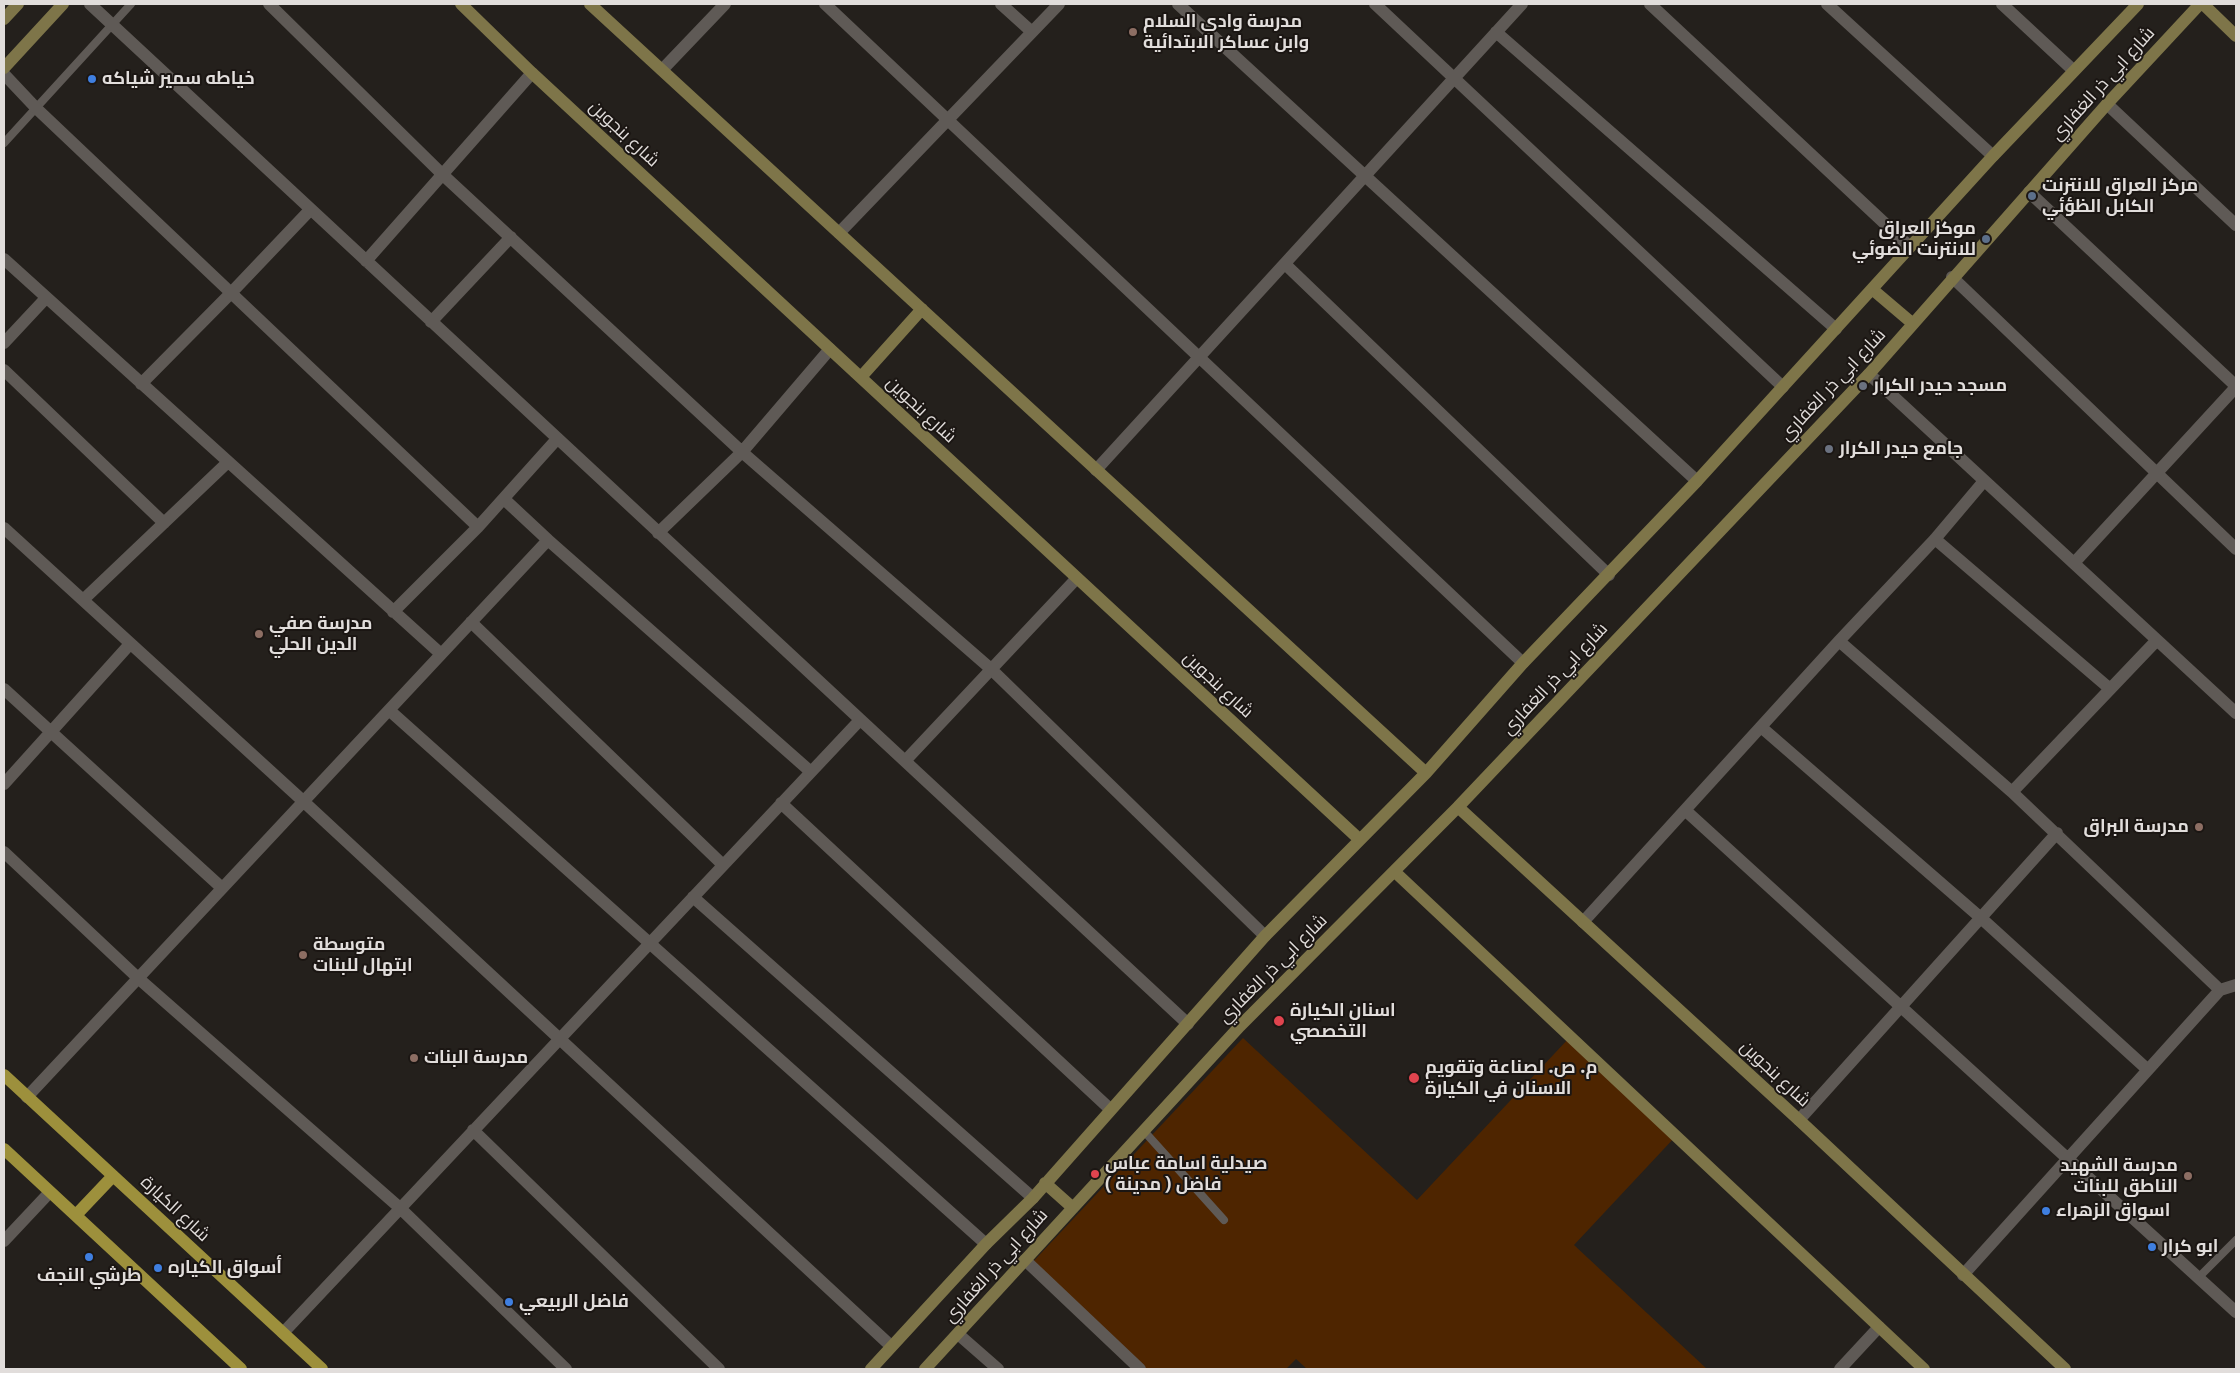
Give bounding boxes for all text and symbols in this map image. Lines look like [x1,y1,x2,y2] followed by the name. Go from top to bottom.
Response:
[1143,11,1309,54] place label: مدرسة وادي السلام وابن عساكر الابتدائية
[2046,23,2160,145] street label: شارع ابي ذر الغفاري
[1127,26,1139,38] marker: مدرسة وادي السلام وابن عساكر الابتدائية
[102,68,255,90] place label: خياطه سمير شياكه
[86,73,98,85] marker: خياطه سمير شياكه
[585,96,663,172] street label: شارع بنجوين
[2042,175,2198,218] place label: مركز العراق للانترنت الكابل الظؤئي
[2026,190,2038,202] marker: مركز العراق للانترنت الكابل الظؤئي
[1852,218,1976,260] place label: موكز العراق للانترنت الضوئي
[1980,233,1992,245] marker: موكز العراق للانترنت الضوئي
[1775,324,1891,446] street label: شارع ابي ذر الغفاري
[882,372,960,448] street label: شارع بنجوين
[1873,375,2007,397] place label: مسجد حيدر الكرار
[1857,380,1869,392] marker: مسجد حيدر الكرار
[1839,438,1963,460] place label: جامع حيدر الكرار
[1823,443,1835,455] marker: جامع حيدر الكرار
[269,613,372,656] place label: مدرسة صفي الدين الحلي
[1497,618,1613,740] street label: شارع ابي ذر الغفاري
[253,628,265,640] marker: مدرسة صفي الدين الحلي
[1179,647,1257,723] street label: شارع بنجوين
[2084,816,2189,838] place label: مدرسة البراق
[2193,821,2205,833] marker: مدرسة البراق
[1214,910,1332,1028] street label: شارع ابي ذر الغفاري
[313,934,413,976] place label: متوسطة ابتهال للبنات
[297,949,309,961] marker: متوسطة ابتهال للبنات
[1290,1000,1396,1042] place label: اسنان الكيارة التخصصي
[1272,1014,1286,1028] marker: اسنان الكيارة التخصصي
[1736,1036,1814,1112] street label: شارع بنجوين
[424,1047,528,1069] place label: مدرسة البنات
[408,1052,420,1064] marker: مدرسة البنات
[1425,1057,1598,1100] place label: م. ص. لصناعة وتقويم الاسنان في الكيارة
[1407,1071,1421,1085] marker: م. ص. لصناعة وتقويم الاسنان في الكيارة
[1105,1153,1267,1196] place label: صيدلية اسامة عباس فاضل ( مدينة )
[2060,1155,2178,1198] place label: مدرسة الشهيد الناطق للبنات
[1089,1168,1101,1180] marker: صيدلية اسامة عباس فاضل ( مدينة )
[2182,1170,2194,1182] marker: مدرسة الشهيد الناطق للبنات
[136,1172,214,1246] street label: شارع الكيارة
[2056,1200,2170,1222] place label: اسواق الزهراء
[939,1205,1053,1327] street label: شارع ابي ذر الغفاري
[2040,1205,2052,1217] marker: اسواق الزهراء
[2162,1236,2218,1258] place label: ابو كرار
[2146,1241,2158,1253] marker: ابو كرار
[83,1251,95,1263] marker: طرشي النجف
[168,1257,282,1279] place label: أسواق الكياره
[152,1262,164,1274] marker: أسواق الكياره
[37,1265,141,1287] place label: طرشي النجف
[519,1291,629,1313] place label: فاضل الربيعي
[503,1296,515,1308] marker: فاضل الربيعي

